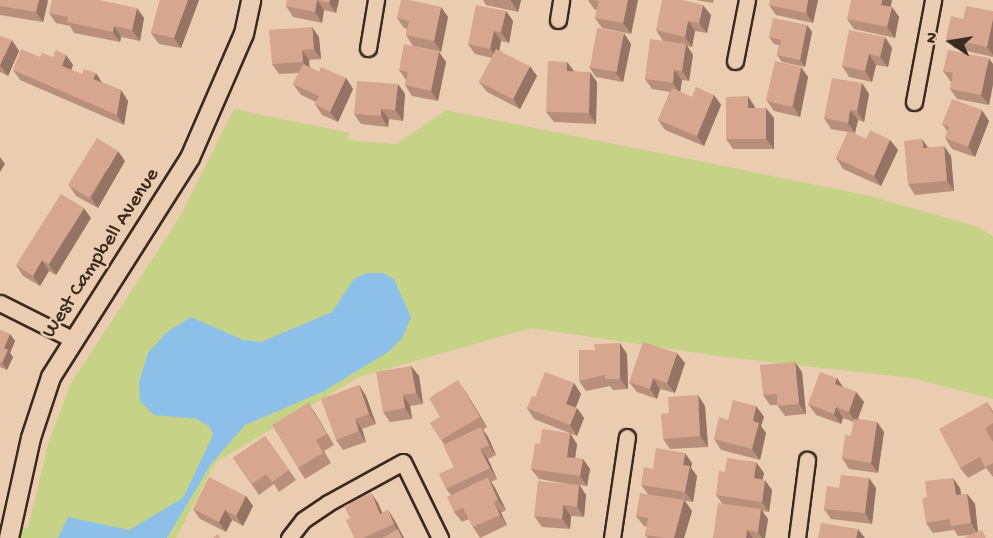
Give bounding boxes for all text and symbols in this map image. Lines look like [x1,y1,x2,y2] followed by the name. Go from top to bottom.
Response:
[921,12,981,72] north arrow
[923,31,943,45] text: N
[38,164,166,344] street label: West Campbell Avenue

